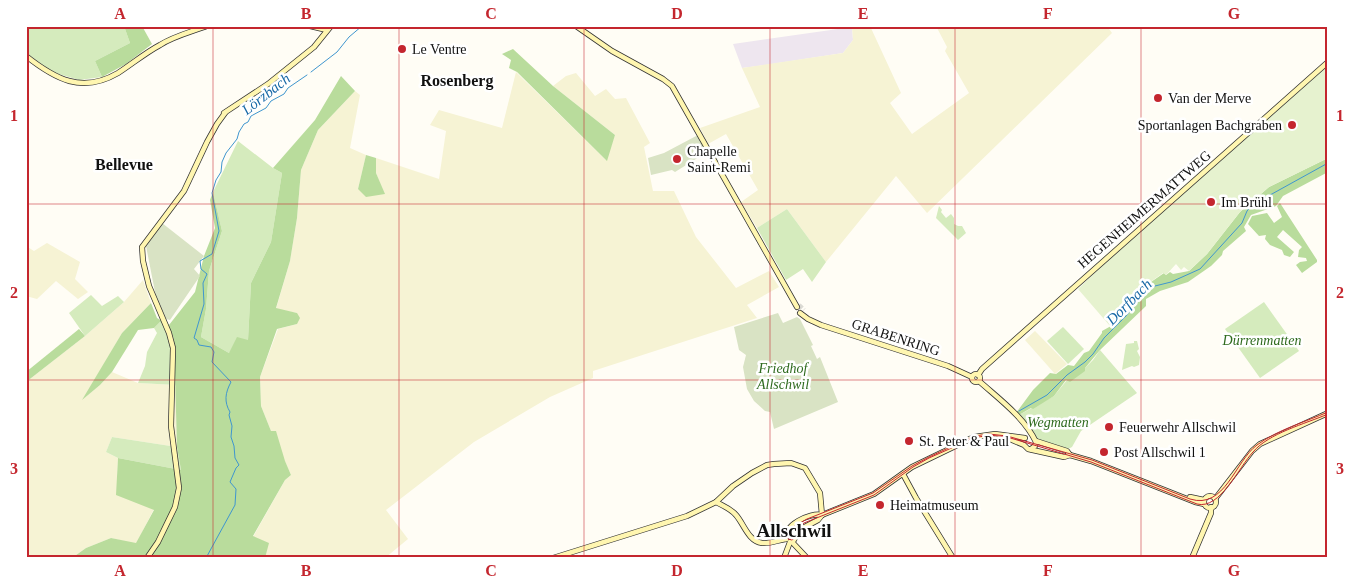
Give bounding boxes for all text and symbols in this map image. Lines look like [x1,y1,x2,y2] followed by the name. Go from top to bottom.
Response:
[114,5,126,22] text: A
[301,5,312,22] text: B
[485,5,497,22] text: C
[671,5,683,22] text: D
[858,5,868,22] text: E
[1043,5,1053,22] text: F
[1228,5,1241,22] text: G
[412,42,467,57] place label: Le Ventre
[396,43,408,55] marker: Le Ventre
[238,70,293,118] water label: Lörzbach
[421,72,493,90] district label: Rosenberg
[1168,91,1251,106] place label: Van der Merve
[1152,92,1164,104] marker: Van der Merve
[10,107,18,124] text: 1
[1336,107,1344,124] text: 1
[1138,118,1282,133] place label: Sportanlagen Bachgraben
[1286,119,1298,131] marker: Sportanlagen Bachgraben
[687,144,751,175] place label: Chapelle Saint-Remi
[1075,148,1214,271] street label: HEGENHEIMERMATTWEG
[671,153,683,165] marker: Chapelle Saint-Remi
[95,156,153,173] district label: Bellevue
[1221,195,1272,210] place label: Im Brühl
[1205,196,1217,208] marker: Im Brühl
[1102,276,1155,329] water label: Dorfbach
[10,284,18,301] text: 2
[1336,284,1344,301] text: 2
[850,316,942,359] street label: GRABENRING
[1222,333,1301,348] park label: Dürrenmatten
[756,361,810,392] park label: Friedhof Allschwil
[1027,415,1089,430] park label: Wegmatten
[1119,420,1236,435] place label: Feuerwehr Allschwil
[1103,421,1115,433] marker: Feuerwehr Allschwil
[919,434,1009,449] place label: St. Peter & Paul
[903,435,915,447] marker: St. Peter & Paul
[1114,445,1206,460] place label: Post Allschwil 1
[1098,446,1110,458] marker: Post Allschwil 1
[10,460,18,477] text: 3
[1336,460,1344,477] text: 3
[890,498,979,513] place label: Heimatmuseum
[874,499,886,511] marker: Heimatmuseum
[757,520,831,541] district label: Allschwil
[114,562,126,579] text: A
[301,562,312,579] text: B
[485,562,497,579] text: C
[671,562,683,579] text: D
[858,562,868,579] text: E
[1043,562,1053,579] text: F
[1228,562,1241,579] text: G

